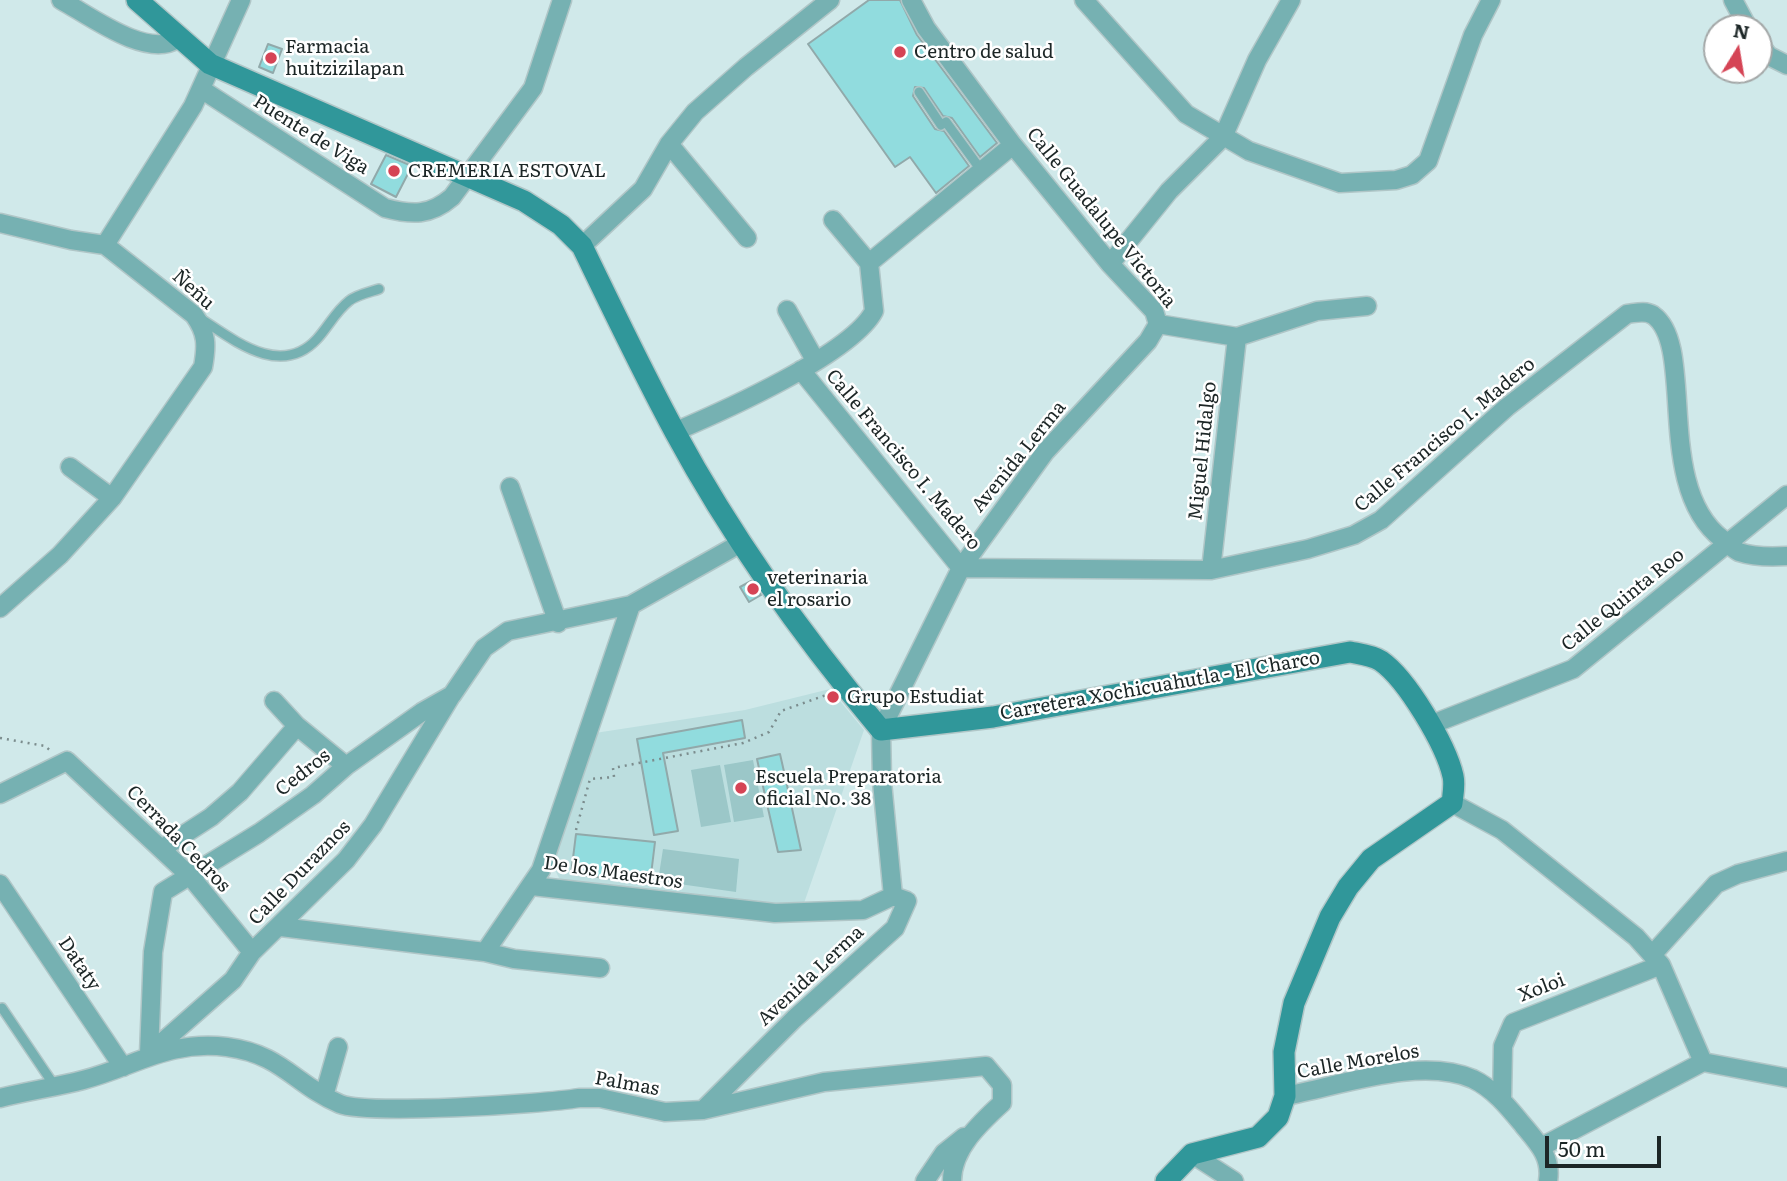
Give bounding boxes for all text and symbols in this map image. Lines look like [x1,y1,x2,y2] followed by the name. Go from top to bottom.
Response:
[1703,14,1773,84] north arrow
[1731,15,1752,46] text: N
[285,36,404,80] place label: Farmacia huitzizilapan
[914,41,1054,63] place label: Centro de salud
[892,44,908,60] marker: Centro de salud
[263,50,279,66] marker: Farmacia huitzizilapan
[249,90,373,180] street label: Puente de Viga
[1021,123,1181,313] street label: Calle Guadalupe Victoria
[408,160,606,182] place label: CREMERIA ESTOVAL
[386,163,402,179] marker: CREMERIA ESTOVAL
[167,265,219,315] street label: Ñeñu
[1350,353,1540,517] street label: Calle Francisco I. Madero
[821,365,985,555] street label: Calle Francisco I. Madero
[1184,380,1222,522] street label: Miguel Hidalgo
[967,397,1071,517] street label: Avenida Lerma
[1557,544,1689,656] street label: Calle Quinta Roo
[767,567,868,611] place label: veterinaria el rosario
[745,581,761,597] marker: veterinaria el rosario
[998,647,1322,725] street label: Carretera Xochicuahutla - El Charco
[847,686,984,708] place label: Grupo Estudiat
[825,689,841,705] marker: Grupo Estudiat
[271,745,335,801] street label: Cedros
[755,766,942,810] place label: Escuela Preparatoria oficial No. 38
[733,780,749,796] marker: Escuela Preparatoria oficial No. 38
[121,781,235,897] street label: Cerrada Cedros
[244,816,356,930] street label: Calle Duraznos
[542,852,684,894] street label: De los Maestros
[753,921,869,1031] street label: Avenida Lerma
[53,933,105,995] street label: Dataty
[1516,969,1568,1007] street label: Xoloi
[1295,1040,1421,1084] street label: Calle Morelos
[593,1067,661,1101] street label: Palmas
[1549,1122,1664,1166] scale bar
[1558,1132,1605,1163] text: 50 m

